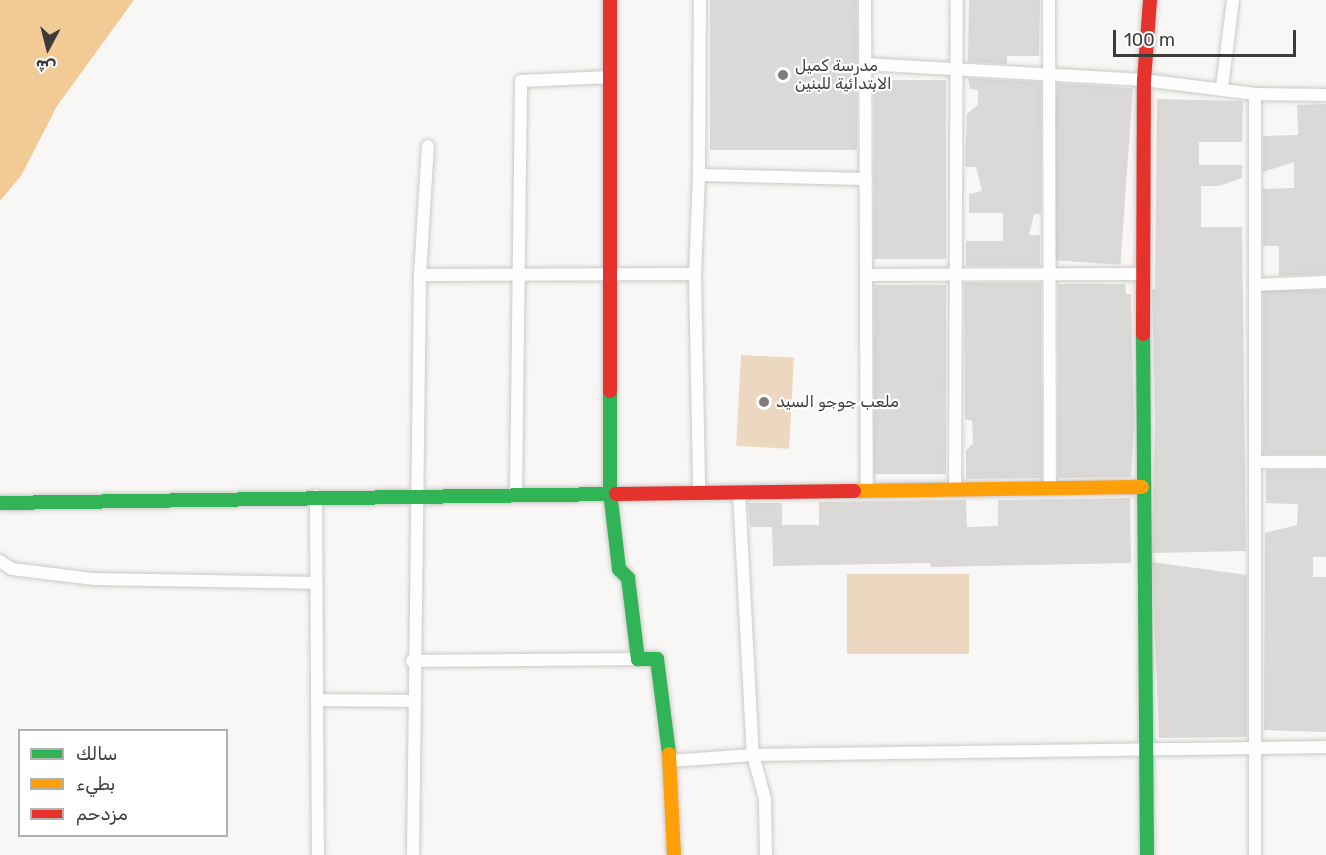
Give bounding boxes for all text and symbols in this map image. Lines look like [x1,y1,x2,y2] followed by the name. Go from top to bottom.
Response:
[18,18,78,78] north arrow
[1116,18,1299,56] scale bar
[1124,29,1175,51] text: 100 m
[35,56,57,77] text: ش
[795,56,892,94] place label: مدرسة كميل الابتدائية للبنين
[776,68,790,82] marker: مدرسة كميل الابتدائية للبنين
[776,392,899,412] place label: ملعب جوجو السيد
[757,395,771,409] marker: ملعب جوجو السيد
[18,729,228,837] legend
[76,743,117,765] text: سالك
[76,773,115,795] text: بطيء
[76,803,128,825] text: مزدحم

